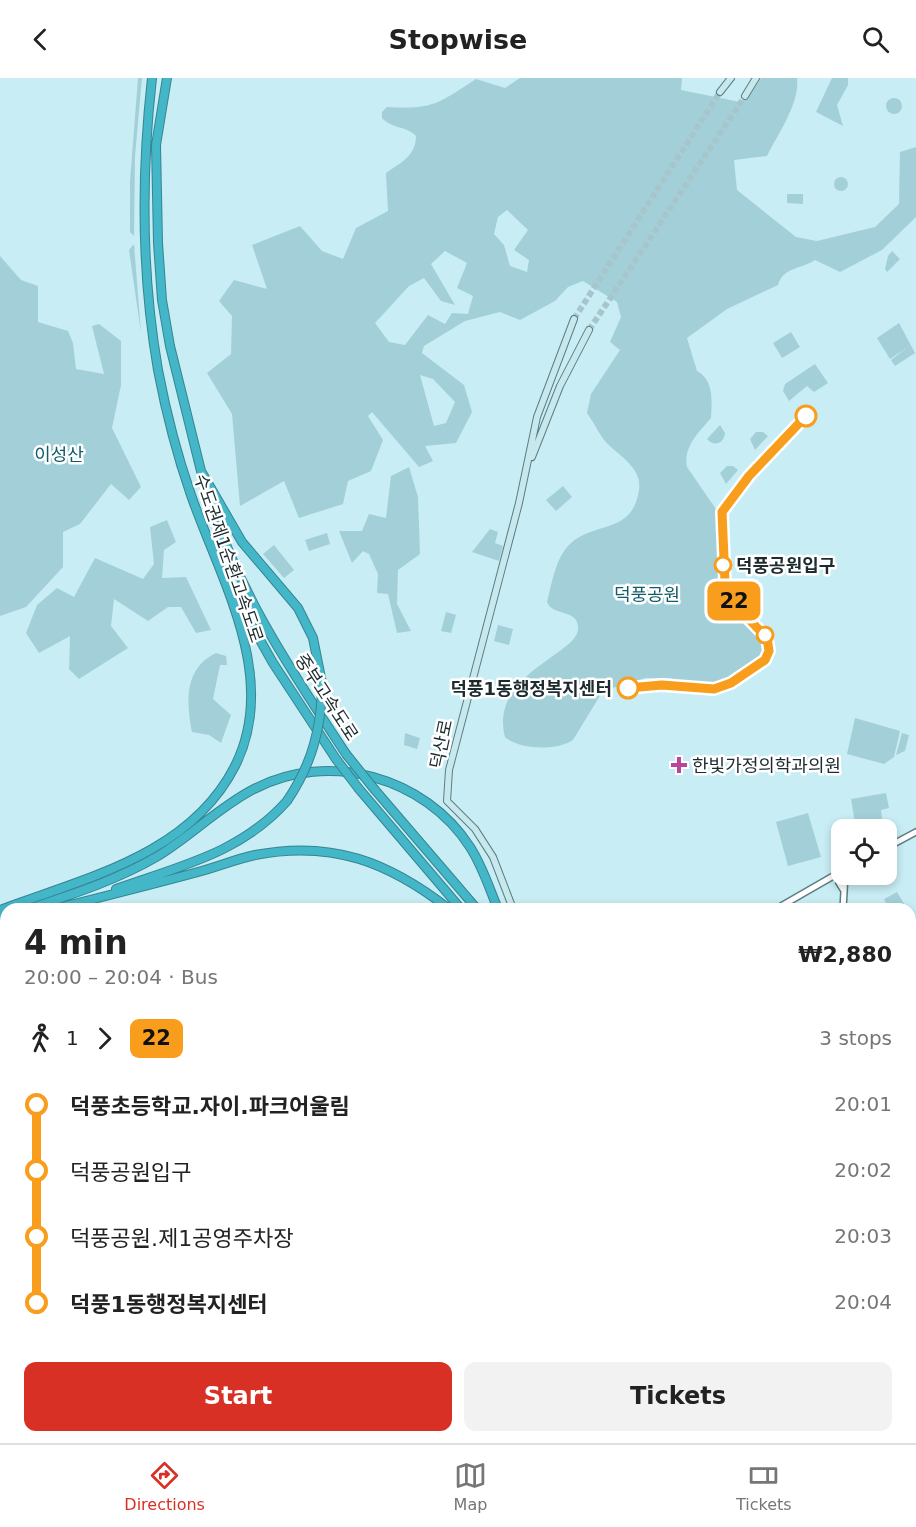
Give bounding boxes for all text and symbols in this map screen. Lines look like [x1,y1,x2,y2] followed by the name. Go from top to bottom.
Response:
[24,23,57,56] icon: back
[859,23,892,56] icon: search
[389,24,527,55] text: Stopwise
[795,405,817,427] unlabelled marker
[34,444,84,465] park label: 이성산
[190,471,268,645] street label: 수도권제1순환고속도로
[736,555,835,576] place label: 덕풍공원입구
[714,556,732,574] marker: 덕풍공원입구
[707,582,761,620] line badge: 22
[614,584,680,605] park label: 덕풍공원
[719,589,749,613] text: 22
[756,626,774,644] unlabelled marker
[291,650,363,744] street label: 중부고속도로
[617,677,639,699] marker: 덕풍1동행정복지센터
[450,678,612,699] place label: 덕풍1동행정복지센터
[426,718,456,770] street label: 덕산로
[692,755,841,776] place label: 한빛가정의학과의원
[670,756,688,774] marker: 한빛가정의학과의원
[831,819,897,885] map controls
[831,819,897,885] button: locate
[24,923,128,962] text: 4 min
[798,942,892,967] text: ₩2,880
[24,965,218,989] text: 20:00 – 20:04 · Bus
[24,1022,57,1055] icon: walk
[88,1022,121,1055] icon: forward
[66,1026,79,1050] text: 1
[142,1026,171,1050] text: 22
[819,1026,892,1050] text: 3 stops
[834,1092,892,1116] text: 20:01
[70,1094,350,1119] text: 덕풍초등학교.자이.파크어울림
[834,1158,892,1182] text: 20:02
[70,1160,191,1185] text: 덕풍공원입구
[834,1224,892,1248] text: 20:03
[70,1226,293,1251] text: 덕풍공원.제1공영주차장
[834,1290,892,1314] text: 20:04
[70,1292,267,1317] text: 덕풍1동행정복지센터
[24,1362,452,1431] button: Start
[464,1362,892,1431] button: Tickets
[124,1459,205,1514] tab: Directions
[454,1459,487,1514] tab: Map
[736,1459,792,1514] tab: Tickets

